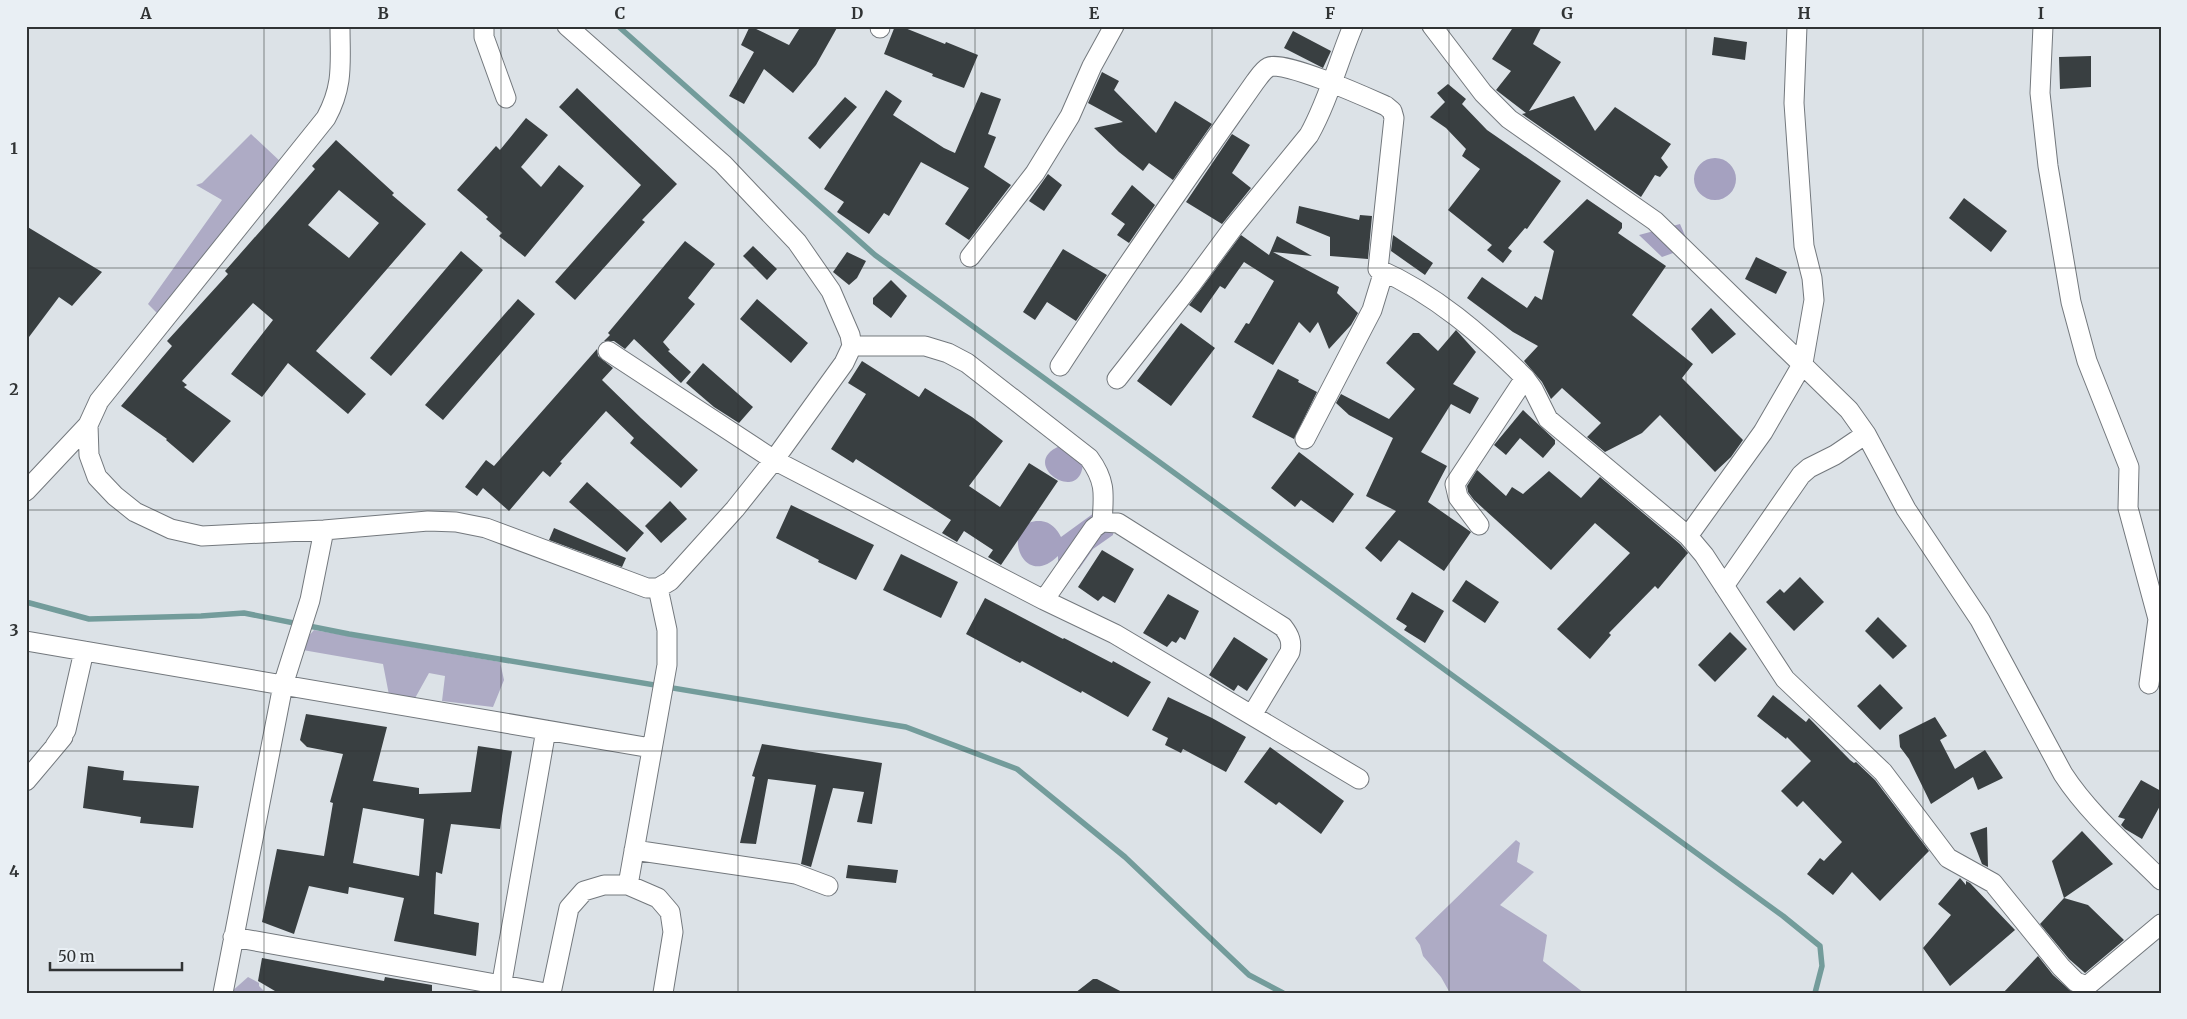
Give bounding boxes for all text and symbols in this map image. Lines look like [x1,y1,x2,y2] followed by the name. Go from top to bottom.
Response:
[139,3,152,23] text: A
[377,3,389,23] text: B
[615,3,625,23] text: C
[851,3,863,23] text: D
[1089,3,1100,23] text: E
[1325,3,1335,23] text: F
[1561,3,1573,23] text: G
[1797,3,1811,23] text: H
[2038,3,2044,23] text: I
[10,138,18,158] text: 1
[9,379,19,399] text: 2
[9,620,19,640] text: 3
[9,861,19,881] text: 4
[50,939,182,971] scale bar
[58,947,95,966] text: 50 m

